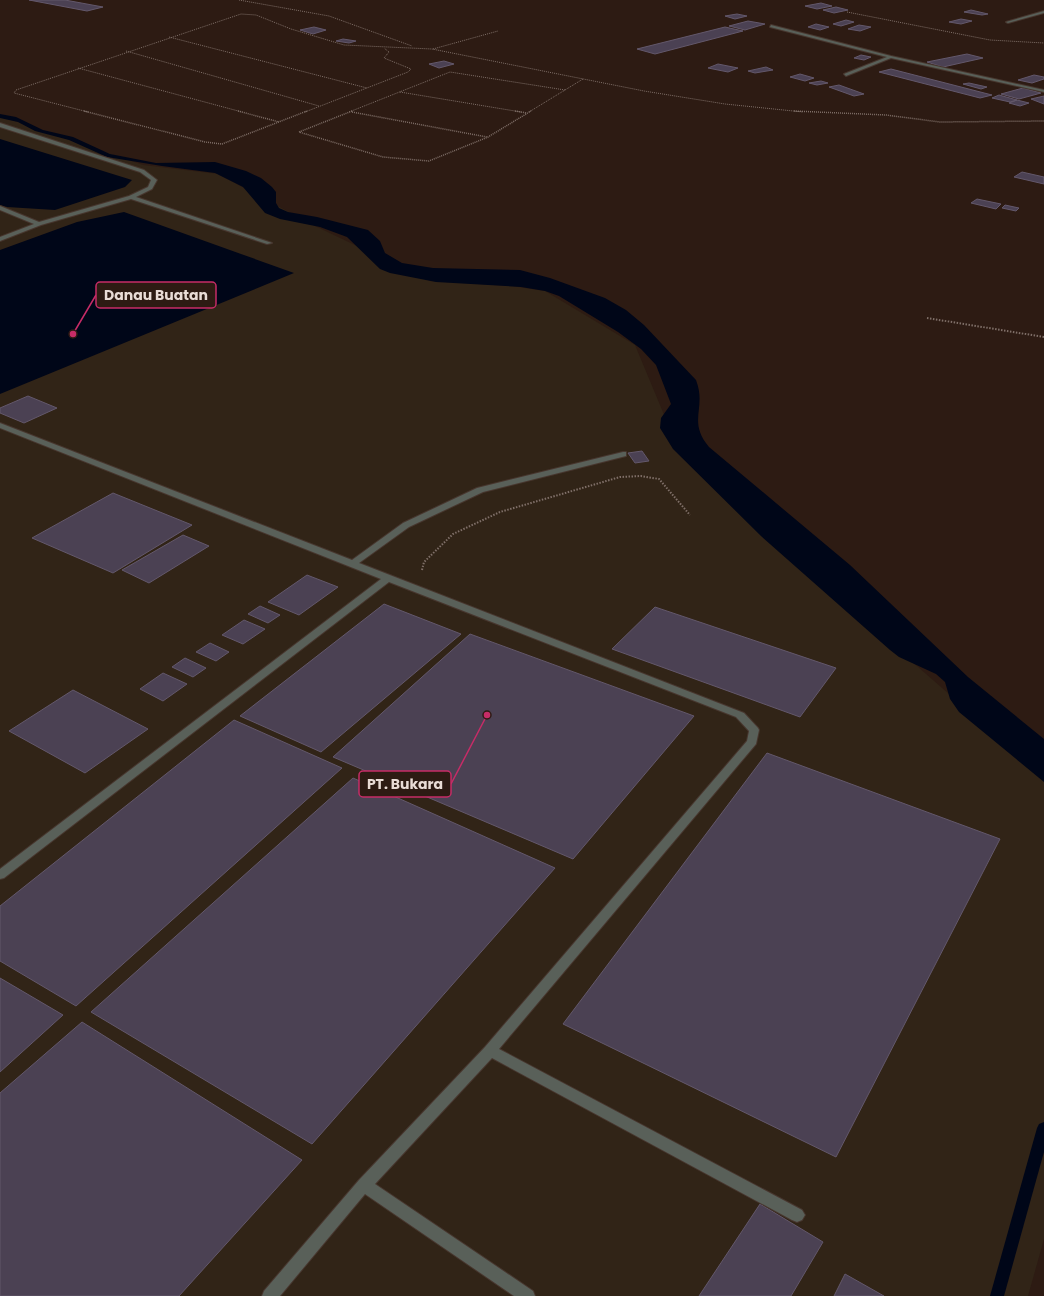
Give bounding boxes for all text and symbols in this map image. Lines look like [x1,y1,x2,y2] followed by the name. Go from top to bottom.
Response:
[96,282,216,308] callout: Danau Buatan
[104,285,208,305] text: Danau Buatan
[359,771,451,797] callout: PT. Bukara
[367,774,443,794] text: PT. Bukara

